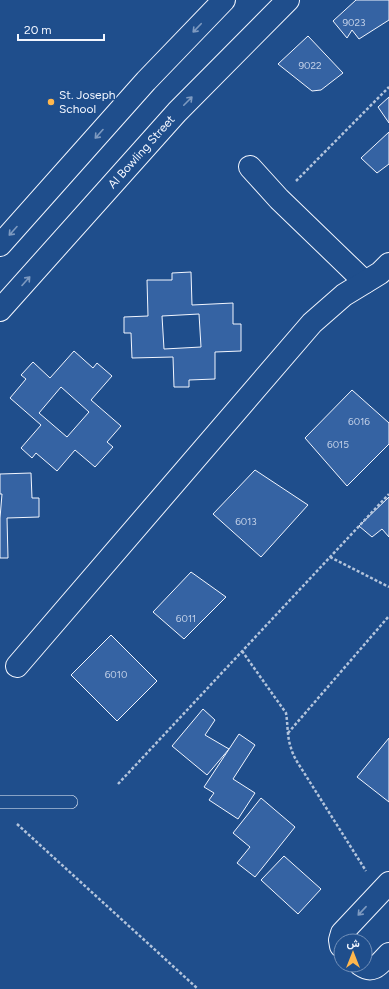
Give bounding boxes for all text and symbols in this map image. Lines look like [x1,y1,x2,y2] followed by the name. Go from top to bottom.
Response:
[18,16,104,42] scale bar
[342,16,366,29] house number: 9023
[24,23,52,37] text: 20 m
[192,23,202,33] one-way arrow
[298,59,322,72] house number: 9022
[59,88,116,116] place label: St. Joseph School
[183,96,193,106] one-way arrow
[46,97,56,107] marker: St. Joseph School
[105,112,178,191] street label: Al Bowling Street
[95,128,104,139] one-way arrow
[8,225,17,236] one-way arrow
[21,276,30,286] one-way arrow
[348,415,370,428] house number: 6016
[327,438,349,451] house number: 6015
[235,515,257,528] house number: 6013
[176,612,196,625] house number: 6011
[105,668,127,681] house number: 6010
[358,906,367,916] one-way arrow
[333,933,373,973] north arrow
[346,937,360,950] text: ش

